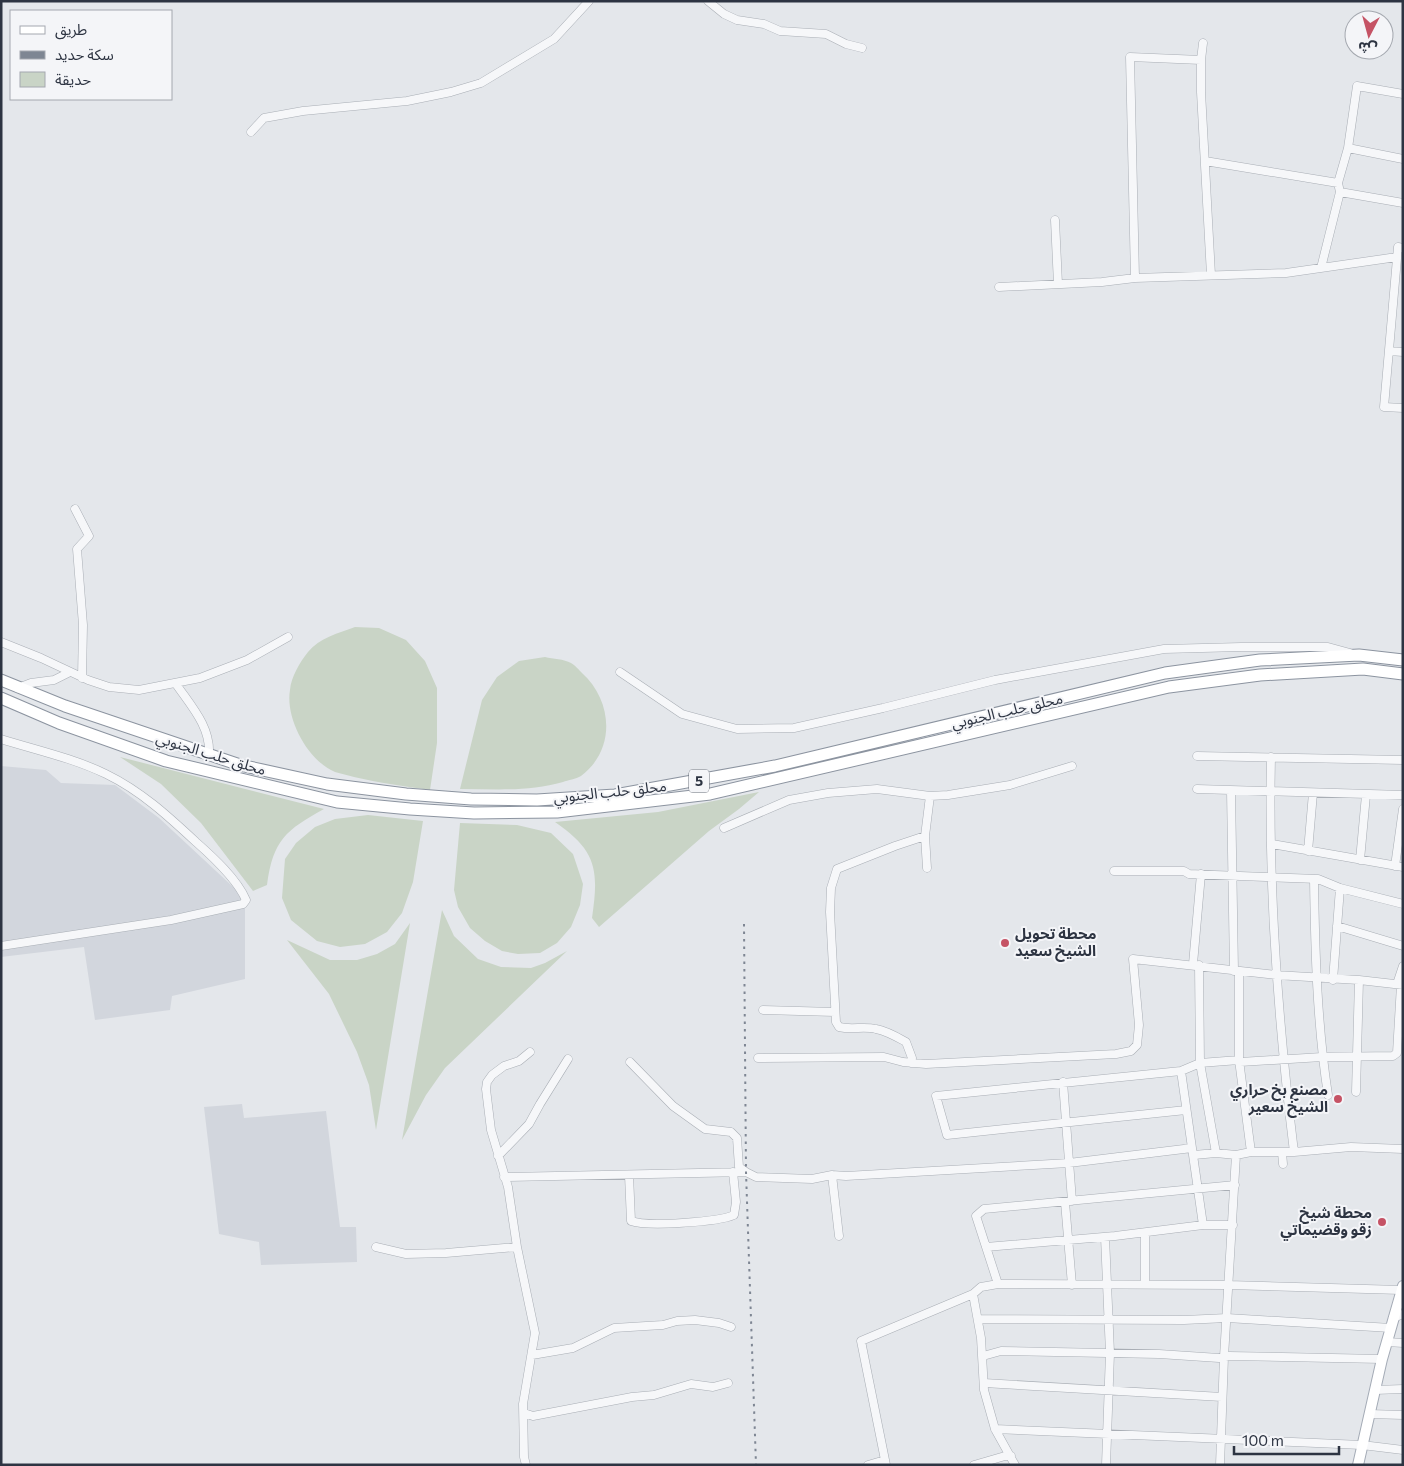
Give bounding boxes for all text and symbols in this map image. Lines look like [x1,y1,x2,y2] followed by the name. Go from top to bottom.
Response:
[10,10,172,100] legend
[1344,10,1394,60] north arrow
[55,20,87,40] text: طريق
[1357,39,1378,58] text: ش
[55,45,114,63] text: سكة حديد
[55,70,91,88] text: حديقة
[949,688,1065,735] street label: محلق حلب الجنوبي
[153,728,268,782] street label: محلق حلب الجنوبي
[689,769,709,792] road number: 5
[552,776,668,809] street label: محلق حلب الجنوبي
[1015,924,1096,962] place label: محطة تحويل الشيخ سعيد
[999,937,1011,949] marker: محطة تحويل الشيخ سعيد
[1230,1080,1328,1118] place label: مصنع بخ حراري الشيخ سعير
[1332,1093,1344,1105] marker: مصنع بخ حراري الشيخ سعير
[1280,1203,1372,1241] place label: محطة شيخ زقو وقضيماتي
[1376,1216,1388,1228] marker: محطة شيخ زقو وقضيماتي
[1234,1424,1339,1456] scale bar
[1242,1431,1284,1449] text: 100 m

